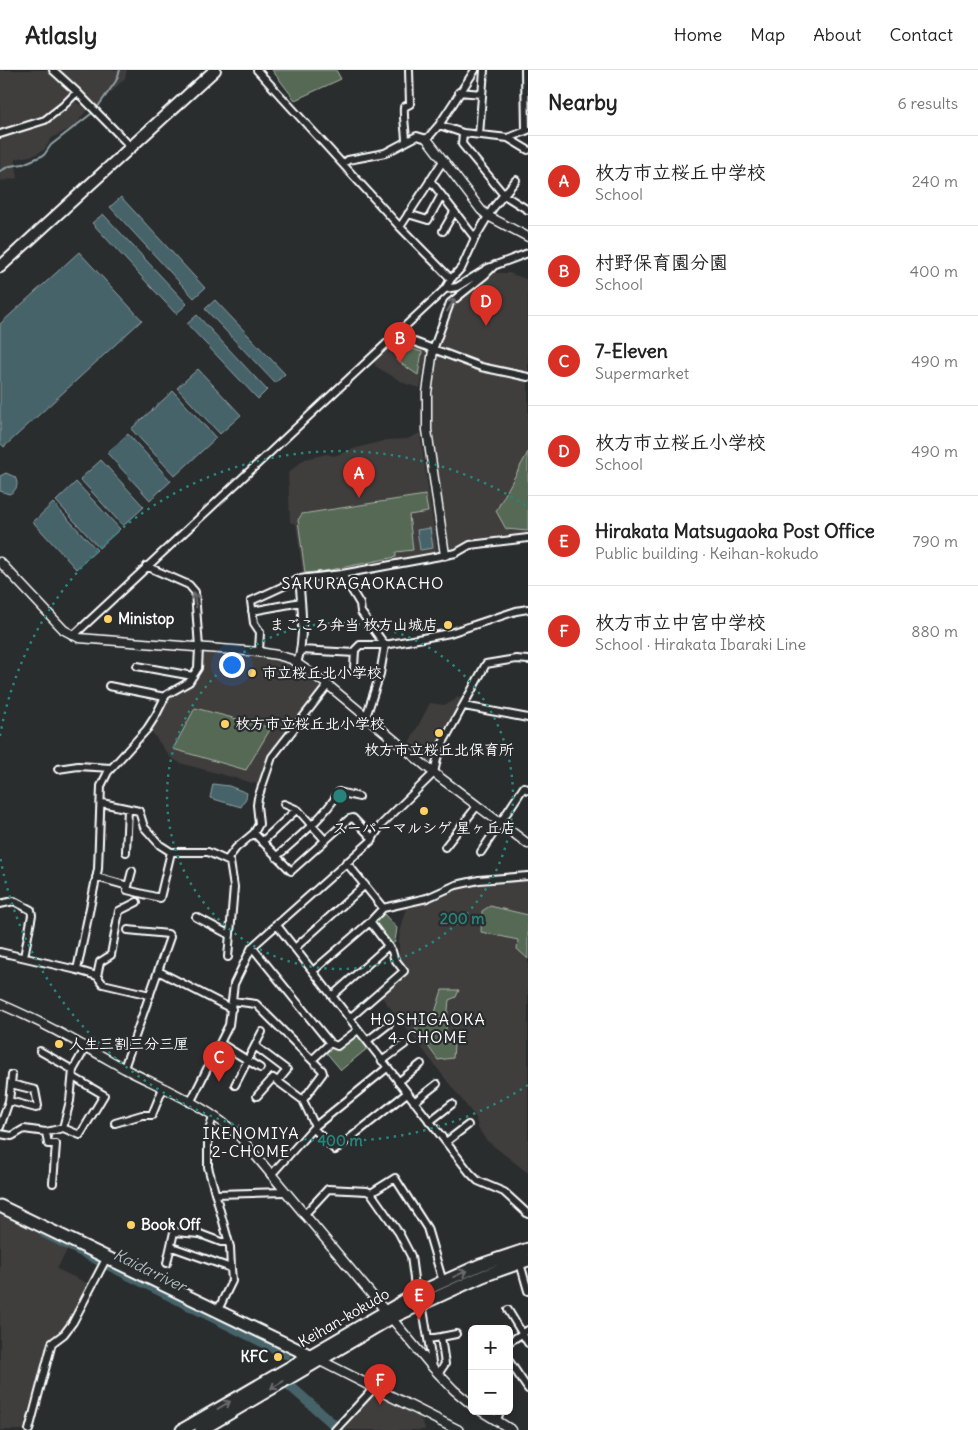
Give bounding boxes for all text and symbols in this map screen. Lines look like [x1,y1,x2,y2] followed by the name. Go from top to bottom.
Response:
[25,20,97,50] text: Atlasly
[674,23,722,46] text: Home
[750,23,785,46] text: Map
[813,23,861,46] text: About
[889,23,953,46] text: Contact
[548,89,618,116] text: Nearby
[897,93,958,113] text: 6 results
[595,160,766,184] text: 枚方市立桜丘中学校
[559,171,569,191] text: A
[912,171,958,191] text: 240 m
[595,184,643,204] text: School
[595,250,728,274] text: 村野保育園分園
[559,261,569,281] text: B
[910,261,958,281] text: 400 m
[595,274,643,294] text: School
[470,285,502,326] pin: D
[447,299,457,313] one-way arrow
[384,322,416,363] pin: B
[595,339,668,363] text: 7-Eleven
[559,351,569,371] text: C
[911,351,958,371] text: 490 m
[595,363,689,383] text: Supermarket
[595,430,766,454] text: 枚方市立桜丘小学校
[558,441,570,461] text: D
[911,441,958,461] text: 490 m
[595,454,643,474] text: School
[343,457,375,498] pin: A
[595,519,875,543] text: Hirakata Matsugaoka Post Office
[559,531,569,551] text: E
[913,531,958,551] text: 790 m
[595,543,818,563] text: Public building · Keihan-kokudo
[282,573,444,593] district label: SAKURAGAOKACHO
[190,592,200,608] one-way arrow
[118,609,175,629] place label: Ministop
[595,610,766,634] text: 枚方市立中宮中学校
[102,613,114,625] marker: Ministop
[269,615,438,634] place label: まごころ弁当 枚方山城店
[442,619,454,631] marker: まごころ弁当 枚方山城店
[559,621,569,641] text: F
[911,621,958,641] text: 880 m
[595,634,806,654] text: School · Hirakata Ibaraki Line
[219,652,245,678] your location
[262,663,382,682] place label: 市立桜丘北小学校
[246,667,258,679] marker: 市立桜丘北小学校
[235,714,385,733] place label: 枚方市立桜丘北小学校
[219,718,231,730] marker: 枚方市立桜丘北小学校
[433,727,445,739] marker: 枚方市立桜丘北保育所
[364,740,514,759] place label: 枚方市立桜丘北保育所
[331,787,349,805] centre of rings
[418,805,430,817] marker: スーパーマルシゲ 星ヶ丘店
[332,818,516,837] place label: スーパーマルシゲ 星ヶ丘店
[440,909,484,928] text: 200 m
[370,1009,486,1047] district label: HOSHIGAOKA 4-CHOME
[69,1034,189,1053] place label: 人生三割三分三厘
[53,1038,65,1050] marker: 人生三割三分三厘
[203,1041,235,1082] pin: C
[202,1123,300,1161] district label: IKENOMIYA 2-CHOME
[317,1131,363,1150] text: 400 m
[141,1215,201,1234] place label: Book Off
[125,1219,137,1231] marker: Book Off
[111,1244,192,1297] water label: Kaida river
[452,1269,467,1279] one-way arrow
[403,1279,435,1320] pin: E
[295,1284,393,1351] street label: Keihan-kokudo
[468,1325,513,1415] map controls
[468,1325,513,1370] button: +
[241,1347,268,1366] place label: KFC
[272,1351,284,1363] marker: KFC
[364,1364,396,1405] pin: F
[468,1370,513,1415] button: −
[271,1380,285,1390] one-way arrow
[217,1400,231,1410] one-way arrow

